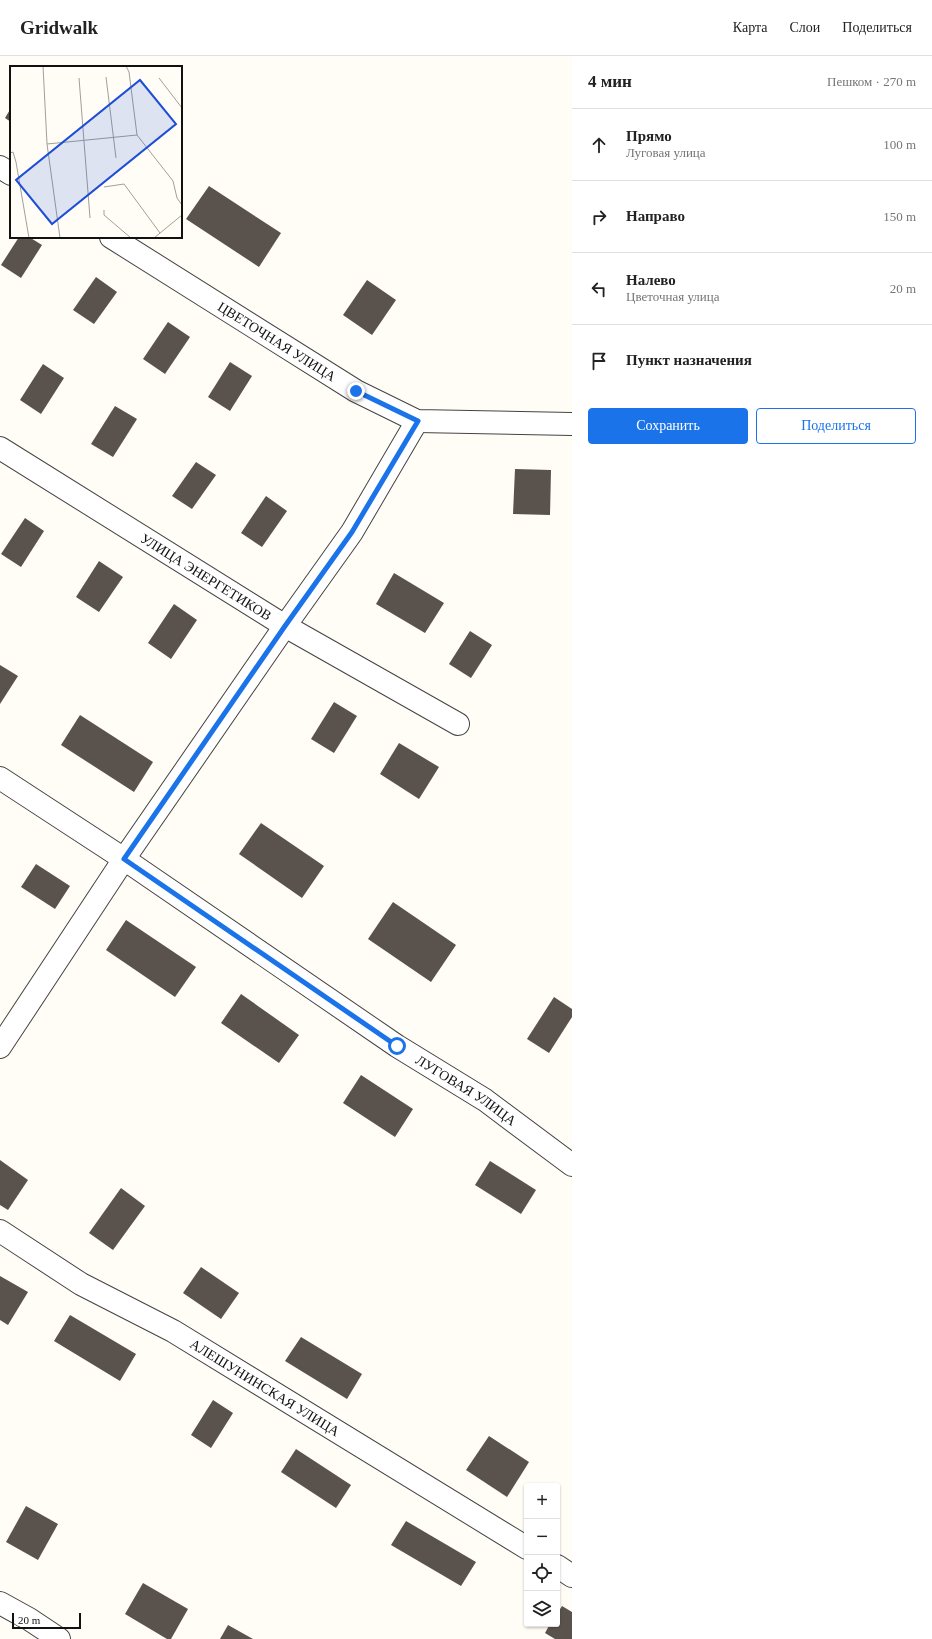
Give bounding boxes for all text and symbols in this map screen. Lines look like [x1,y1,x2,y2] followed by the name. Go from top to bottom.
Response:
[20,17,98,38] text: Gridwalk
[733,20,767,35] text: Карта
[789,20,820,35] text: Слои
[842,20,912,35] text: Поделиться
[10,66,182,238] inset map
[588,72,632,91] text: 4 мин
[827,74,916,89] text: Пешком · 270 m
[626,128,672,144] text: Прямо
[588,134,610,156] icon: ahead
[883,137,916,152] text: 100 m
[626,145,706,160] text: Луговая улица
[588,206,610,228] icon: right
[626,208,685,224] text: Направо
[883,209,916,224] text: 150 m
[626,272,676,288] text: Налево
[588,278,610,300] icon: left
[890,281,916,296] text: 20 m
[626,289,720,304] text: Цветочная улица
[215,299,339,384] street label: ЦВЕТОЧНАЯ УЛИЦА
[588,350,610,372] icon: arrive
[626,352,752,368] text: Пункт назначения
[347,382,365,400] route end
[588,408,748,444] button: Сохранить
[756,408,916,444] button: Поделиться
[138,530,274,623] street label: УЛИЦА ЭНЕРГЕТИКОВ
[388,1037,406,1055] route start
[413,1052,520,1129] street label: ЛУГОВАЯ УЛИЦА
[188,1336,343,1439] street label: АЛЕШУНИНСКАЯ УЛИЦА
[524,1483,560,1627] map controls
[524,1483,560,1519] button: +
[524,1519,560,1555] button: −
[524,1555,560,1591] button: locate
[524,1591,560,1627] button: layers
[12,1611,81,1630] scale bar
[18,1614,40,1626] text: 20 m

